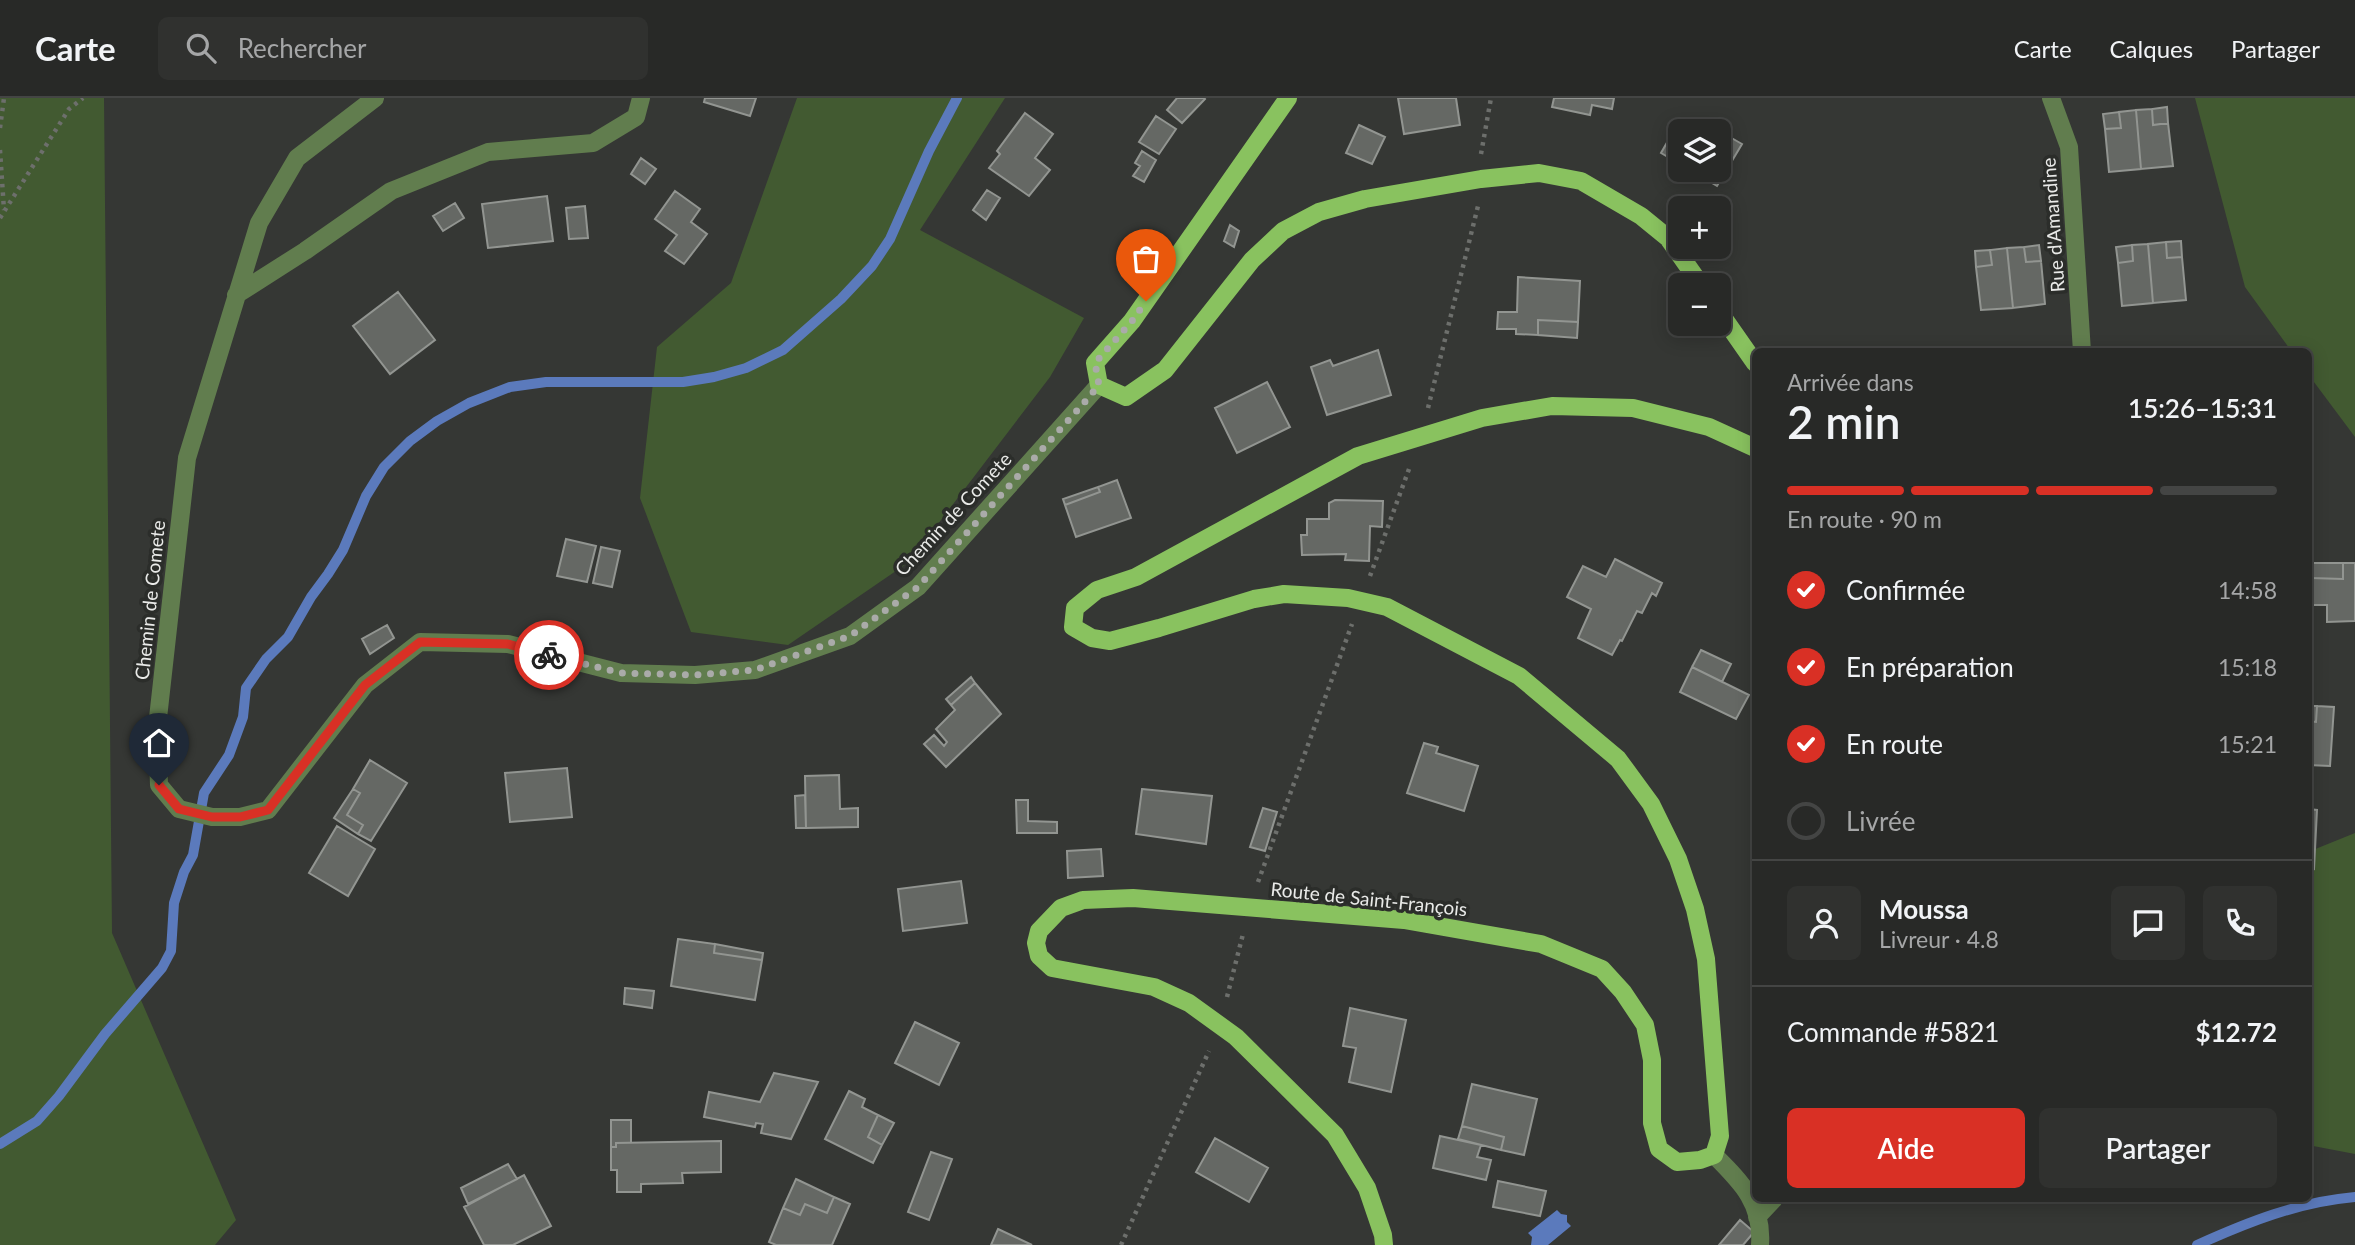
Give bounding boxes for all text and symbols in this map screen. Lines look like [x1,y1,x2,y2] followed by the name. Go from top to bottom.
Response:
[158,17,648,80] search box
[35,28,116,68] text: Carte
[182,29,220,67] icon: search
[238,32,367,64] text: Rechercher
[2014,34,2072,63] text: Carte
[2110,34,2193,63] text: Calques
[2231,34,2320,63] text: Partager
[1668,119,1731,336] map controls
[1668,119,1731,182] button: layers
[2036,157,2069,293] street label: Rue d'Amandine
[1668,196,1731,259] button: +
[1116,229,1176,301] pin
[1127,240,1165,278] icon: bag
[1668,273,1731,336] button: −
[1787,368,1914,396] text: Arrivée dans
[2128,392,2277,424] text: 15:26–15:31
[1787,394,1901,449] text: 2 min
[890,447,1016,580] street label: Chemin de Comete
[1787,505,1942,533] text: En route · 90 m
[130,519,169,681] street label: Chemin de Comete
[1787,571,1825,609] icon: check
[1846,574,1965,606] text: Confirmée
[2218,576,2277,604] text: 14:58
[514,620,584,690] courier
[530,636,568,674] icon: bike
[1787,648,1825,686] icon: check
[1846,651,2014,683] text: En préparation
[2218,653,2277,681] text: 15:18
[129,713,189,785] pin
[140,724,178,762] icon: home
[1787,725,1825,763] icon: check
[1846,728,1943,760] text: En route
[2218,730,2277,758] text: 15:21
[1846,805,1915,837] text: Livrée
[1270,877,1469,920] street label: Route de Saint-François
[1787,886,1861,960] button: person
[2111,886,2185,960] button: chat
[2203,886,2277,960] button: phone
[1879,893,1969,925] text: Moussa
[1879,925,1999,953] text: Livreur · 4.8
[1787,1016,1999,1048] text: Commande #5821
[2195,1016,2277,1048] text: $12.72
[1787,1108,2025,1188] button: Aide
[2039,1108,2277,1188] button: Partager

